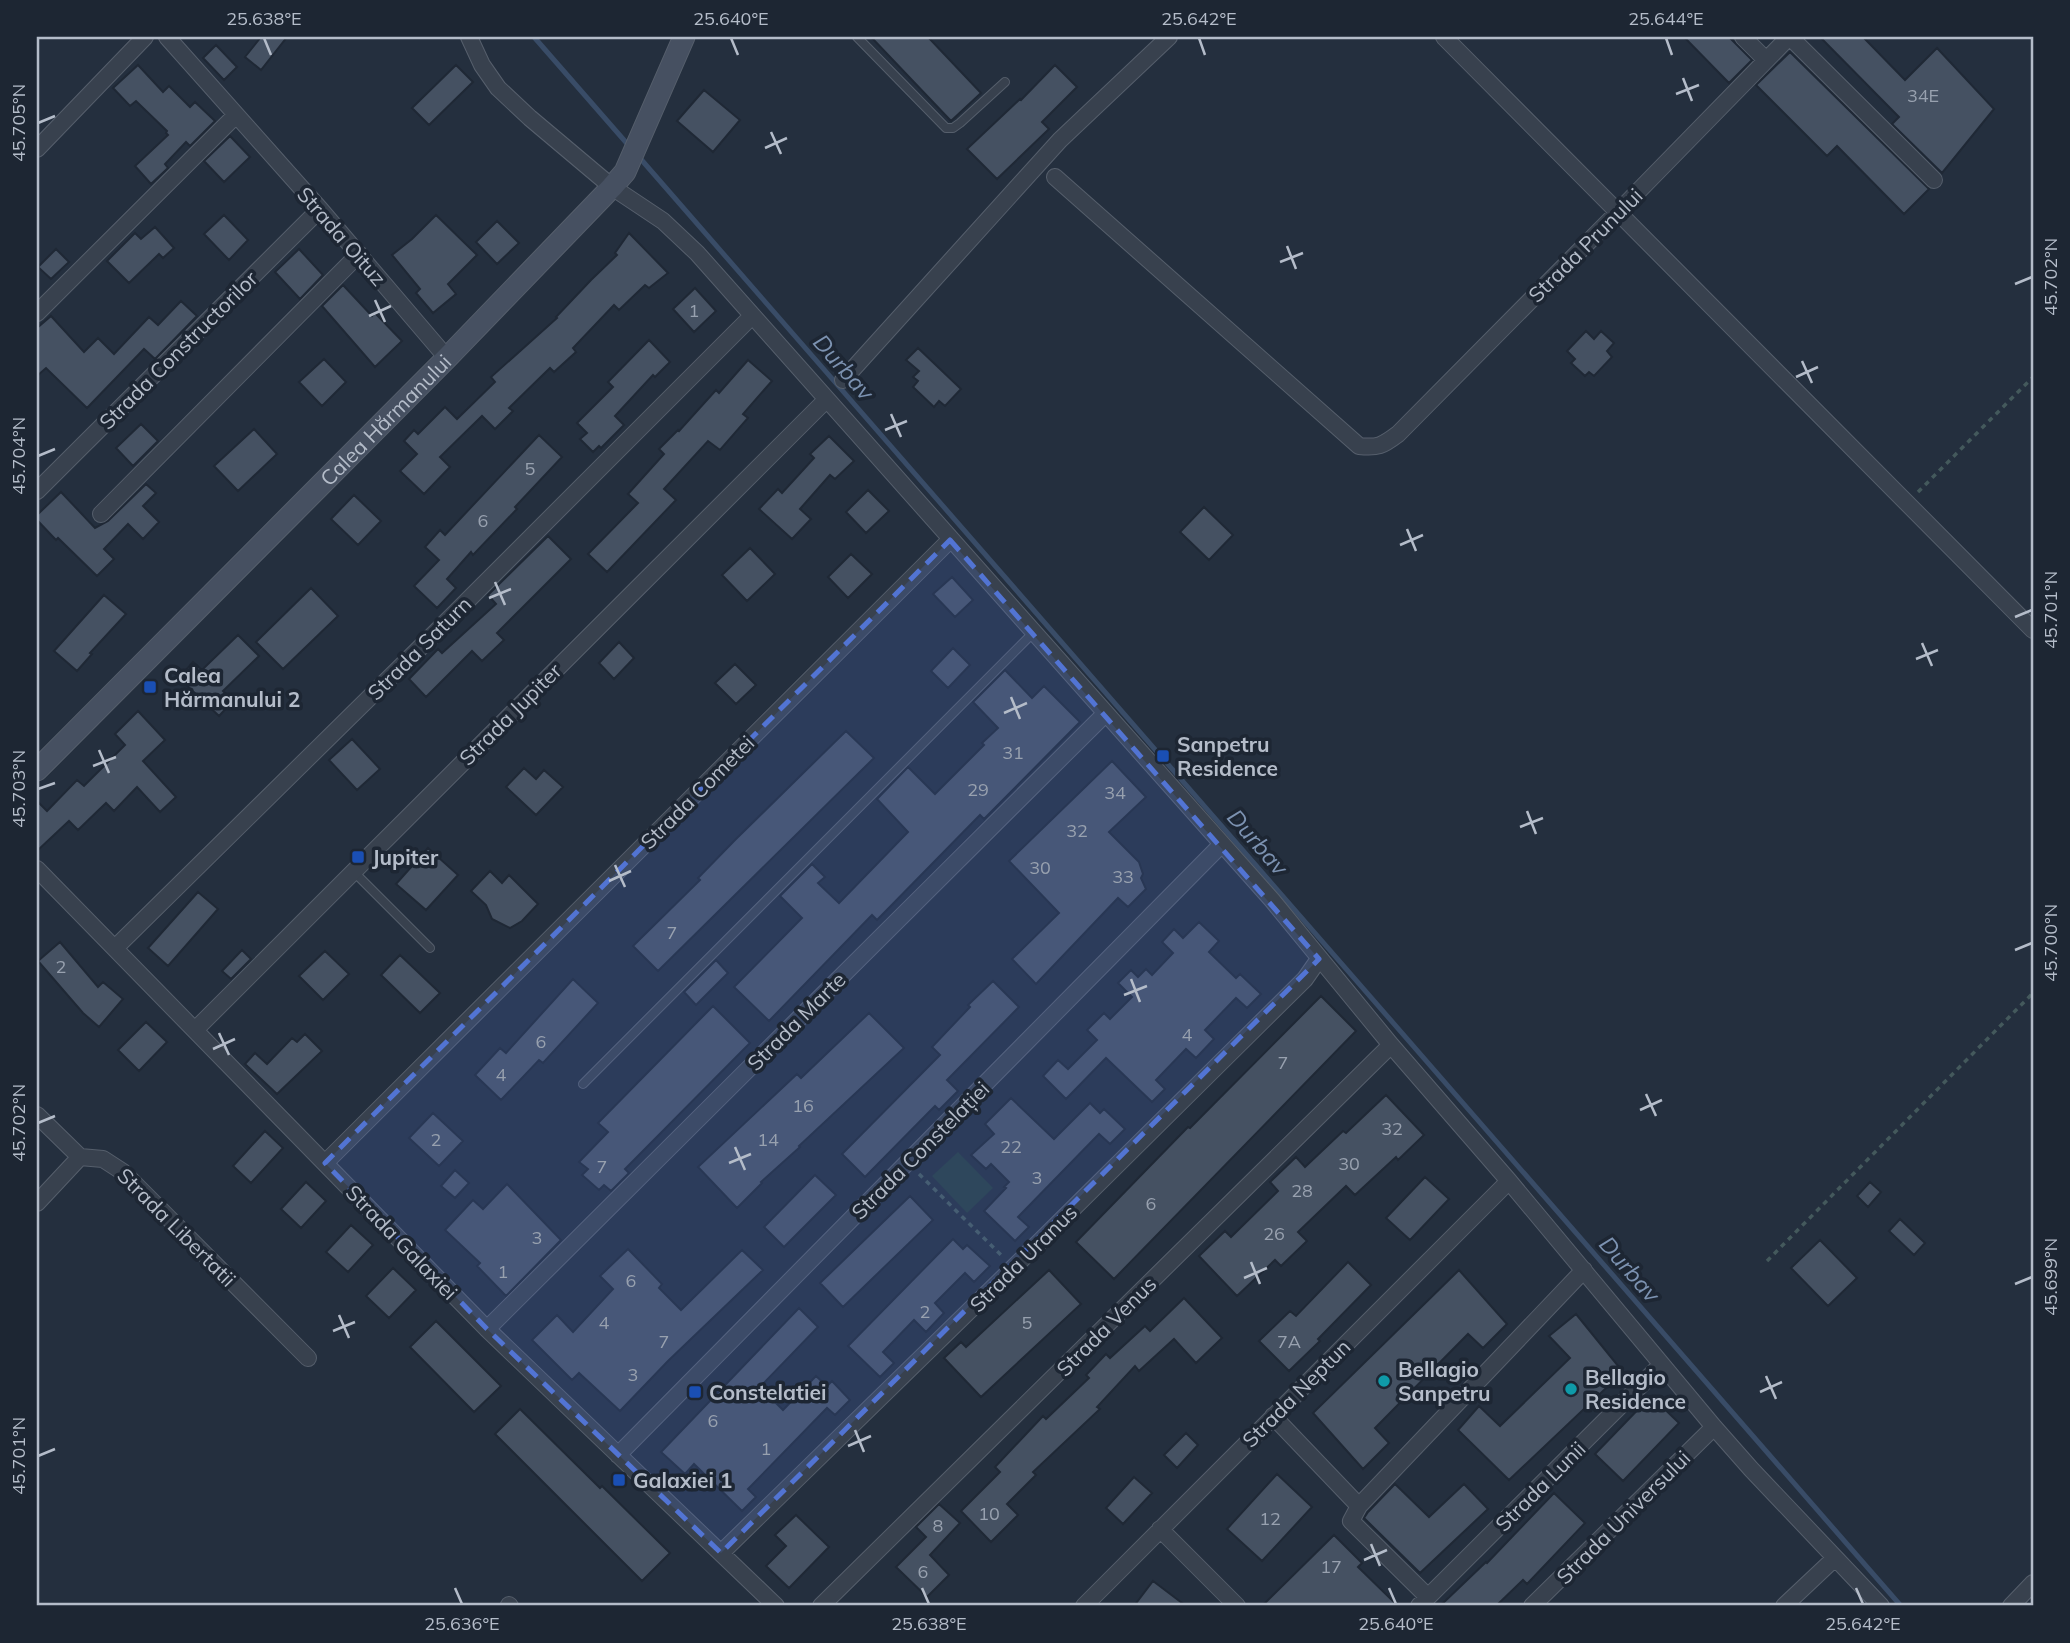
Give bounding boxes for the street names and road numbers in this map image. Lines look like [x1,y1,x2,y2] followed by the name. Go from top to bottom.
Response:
[292,181,392,291] street label: Strada Oituz
[1522,182,1648,308] street label: Strada Prunului
[93,265,263,435] street label: Strada Constructorilor
[314,349,456,491] street label: Calea Hărmanului
[362,591,476,705] street label: Strada Saturn
[453,657,567,771] street label: Strada Jupiter
[635,730,759,854] street label: Strada Cometei
[741,966,851,1076] street label: Strada Marte
[846,1076,995,1225] street label: Strada Constelației
[112,1162,242,1292] street label: Strada Libertatii
[341,1179,463,1305] street label: Strada Galaxiei
[964,1199,1082,1317] street label: Strada Uranus
[1051,1271,1161,1381] street label: Strada Venus
[1236,1333,1356,1453] street label: Strada Neptun
[1489,1435,1591,1537] street label: Strada Lunii
[1551,1445,1695,1589] street label: Strada Universului

